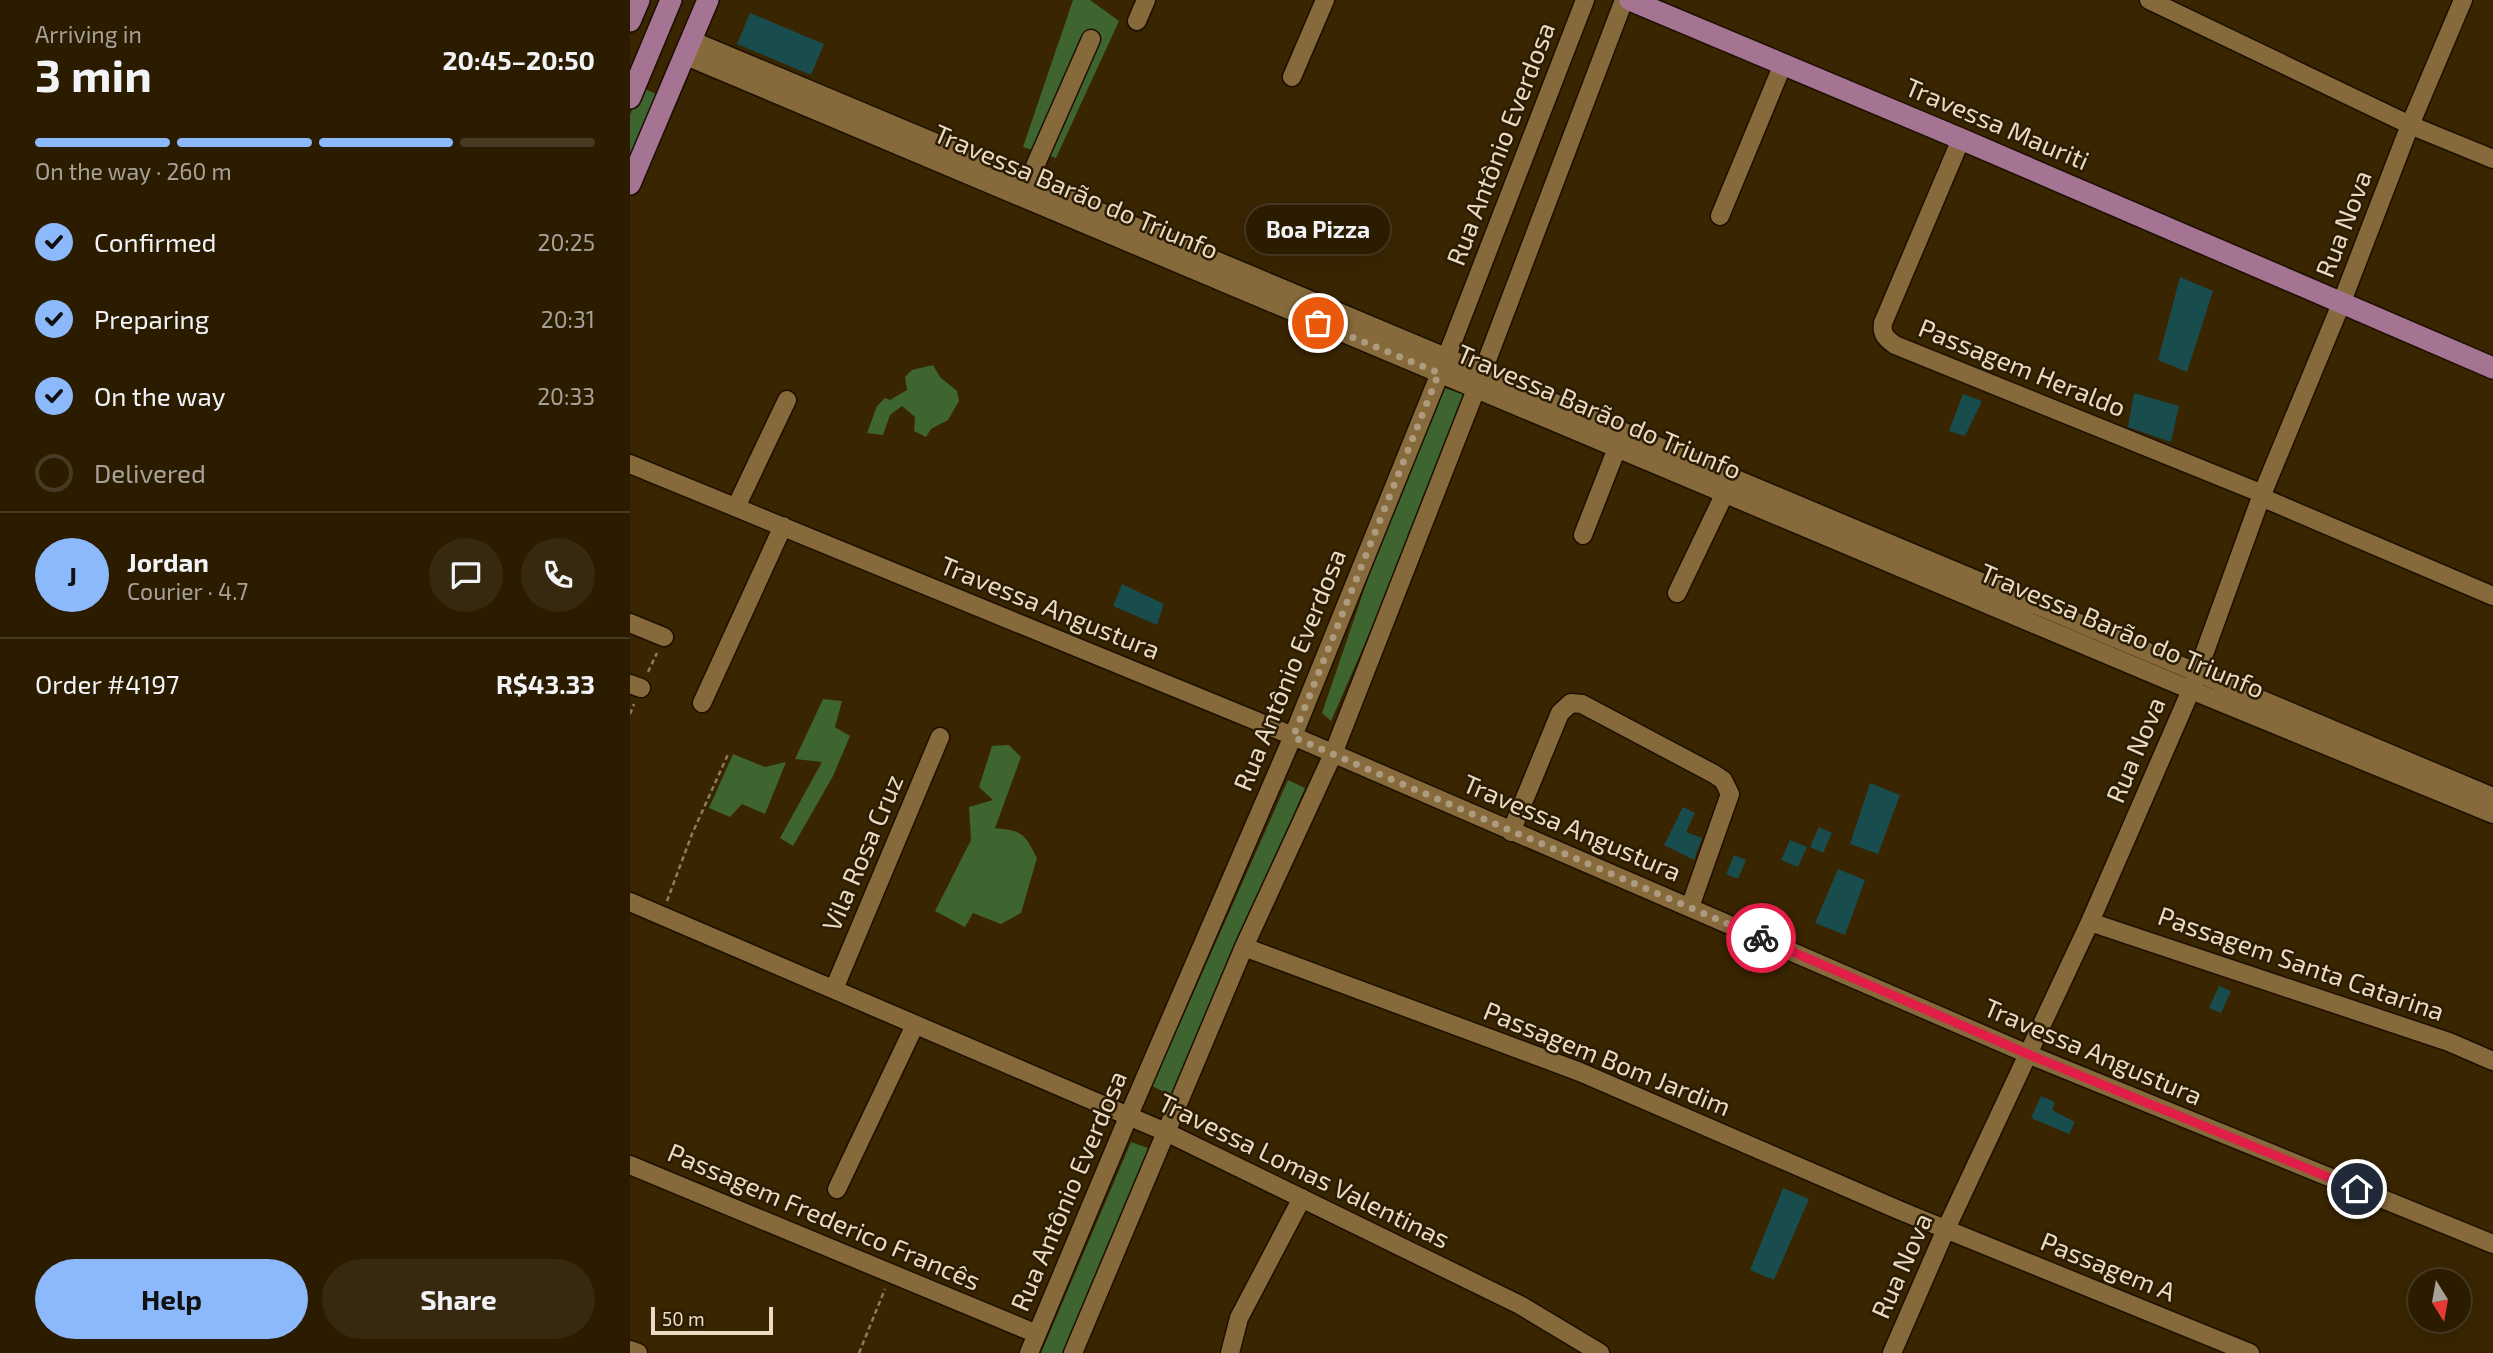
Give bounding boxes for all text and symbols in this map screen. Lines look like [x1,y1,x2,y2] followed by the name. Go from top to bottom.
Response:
[1439,18,1560,269] street label: Rua Antônio Everdosa
[35,20,142,48] text: Arriving in
[442,44,595,75] text: 20:45–20:50
[35,46,152,101] text: 3 min
[1901,70,2094,175] street label: Travessa Mauriti
[930,117,1223,265] street label: Travessa Barão do Triunfo
[35,157,232,185] text: On the way · 260 m
[2308,166,2377,281] street label: Rua Nova
[1246,204,1390,253] callout: Boa Pizza
[1266,215,1370,243] text: Boa Pizza
[35,223,73,261] icon: check
[94,226,217,257] text: Confirmed
[538,228,595,256] text: 20:25
[1288,293,1348,353] pin
[35,300,73,338] icon: check
[94,303,209,334] text: Preparing
[1299,304,1337,342] icon: bag
[541,305,595,333] text: 20:31
[1915,311,2131,422] street label: Passagem Heraldo
[1453,337,1746,485] street label: Travessa Barão do Triunfo
[35,377,73,415] icon: check
[94,380,225,411] text: On the way
[537,382,595,410] text: 20:33
[94,457,206,488] text: Delivered
[429,538,503,612] button: chat
[521,538,595,612] button: phone
[1226,544,1351,795] street label: Rua Antônio Everdosa
[127,546,209,577] text: Jordan
[936,548,1165,665] street label: Travessa Angustura
[1976,556,2269,704] street label: Travessa Barão do Triunfo
[67,560,77,591] text: J
[127,577,248,605] text: Courier · 4.7
[35,668,179,699] text: Order #4197
[496,668,595,699] text: R$43.33
[2099,692,2171,807] street label: Rua Nova
[1459,767,1686,887] street label: Travessa Angustura
[815,769,909,936] street label: Vila Rosa Cruz
[2154,899,2449,1026] street label: Passagem Santa Catarina
[1726,903,1796,973] courier
[1742,919,1780,957] icon: bike
[1980,991,2207,1111] street label: Travessa Angustura
[1480,994,1736,1121] street label: Passagem Bom Jardim
[1003,1066,1132,1315] street label: Rua Antônio Everdosa
[1154,1086,1455,1254] street label: Travessa Lomas Valentinas
[664,1136,986,1296] street label: Passagem Frederico Francês
[2327,1159,2387,1219] pin
[2338,1170,2376,1208] icon: home
[1864,1208,1938,1323] street label: Rua Nova
[2037,1225,2181,1307] street label: Passagem A
[35,1259,308,1339] button: Help
[322,1259,595,1339] button: Share
[2408,1269,2471,1332] north arrow
[2408,1269,2471,1332] map controls
[651,1304,774,1336] scale bar
[662,1307,705,1330] text: 50 m

